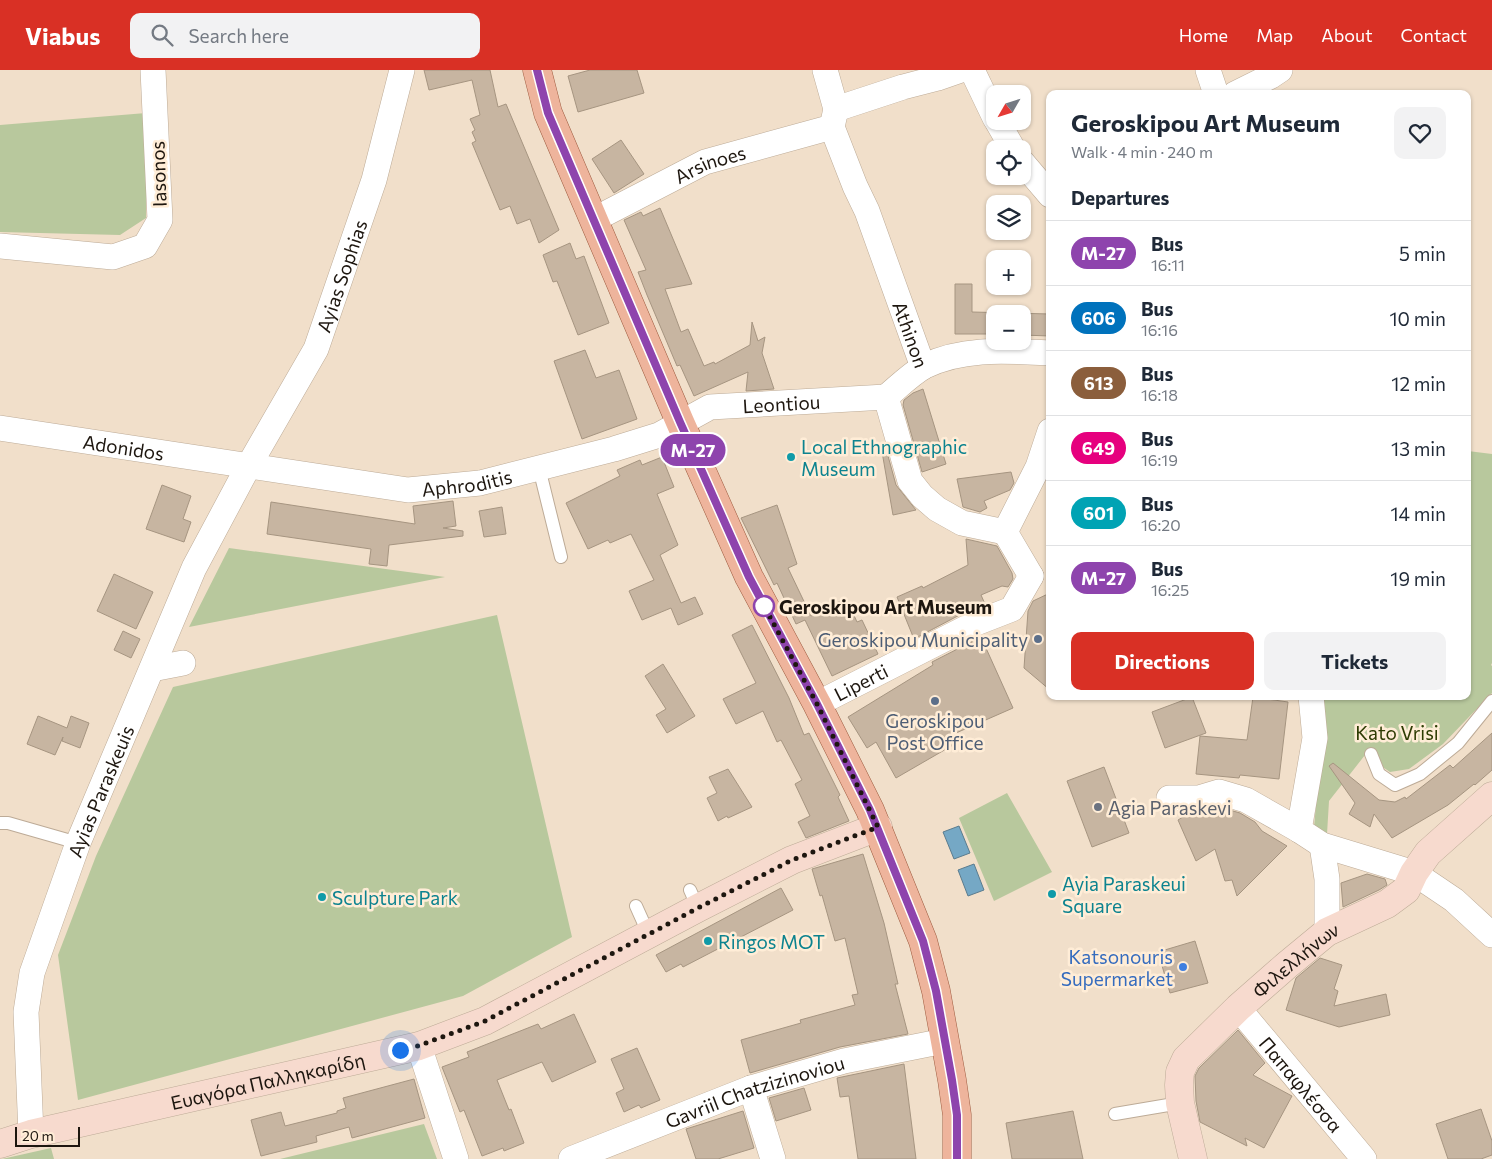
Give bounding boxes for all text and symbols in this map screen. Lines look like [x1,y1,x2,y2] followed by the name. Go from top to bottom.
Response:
[130,13,480,58] search box
[25,21,100,50] text: Viabus
[148,21,176,49] icon: search
[188,24,289,47] text: Search here
[1179,24,1228,46] text: Home
[1256,24,1293,46] text: Map
[1321,24,1373,46] text: About
[1401,24,1467,46] text: Contact
[986,85,1031,130] north arrow
[986,85,1031,350] map controls
[1394,107,1446,159] button: heart
[1071,108,1340,137] text: Geroskipou Art Museum
[670,140,748,188] street label: Arsinoes
[986,140,1031,185] button: locate
[145,141,171,207] street label: Iasonos
[1071,142,1213,161] text: Walk · 4 min · 240 m
[1071,186,1169,209] text: Departures
[986,195,1031,240] button: layers
[311,217,371,335] street label: Ayias Sophias
[1151,232,1183,255] text: Bus
[1081,242,1126,264] text: M-27
[1399,242,1446,265] text: 5 min
[986,250,1031,295] button: +
[1151,255,1185,274] text: 16:11
[1141,297,1173,320] text: Bus
[889,298,934,371] street label: Athinon
[986,305,1031,350] button: −
[1081,307,1116,329] text: 606
[1389,307,1446,330] text: 10 min
[1141,320,1178,339] text: 16:16
[1141,362,1173,385] text: Bus
[1084,372,1113,394] text: 613
[1391,372,1446,395] text: 12 min
[1141,385,1178,404] text: 16:18
[742,389,821,417] street label: Leontiou
[1141,427,1173,450] text: Bus
[82,429,166,464] street label: Adonidos
[658,434,728,466] line badge: M-27
[801,435,967,480] place label: Local Ethnographic Museum
[1082,437,1115,459] text: 649
[1391,437,1446,460] text: 13 min
[671,439,715,461] text: M-27
[1141,450,1178,469] text: 16:19
[785,451,797,463] marker: Local Ethnographic Museum
[421,464,514,500] street label: Aphroditis
[1141,492,1173,515] text: Bus
[1083,502,1114,524] text: 601
[1390,502,1446,525] text: 14 min
[1141,515,1181,534] text: 16:20
[1151,557,1183,580] text: Bus
[1081,567,1126,589] text: M-27
[1390,567,1446,590] text: 19 min
[1151,580,1189,599] text: 16:25
[753,595,775,617] marker: Geroskipou Art Museum
[779,595,992,618] place label: Geroskipou Art Museum
[818,628,1028,651] place label: Geroskipou Municipality
[1071,632,1254,690] button: Directions
[1264,632,1446,690] button: Tickets
[1032,633,1044,645] marker: Geroskipou Municipality
[830,658,891,705] street label: Liperti
[929,695,941,707] marker: Geroskipou Post Office
[885,709,985,754] place label: Geroskipou Post Office
[62,721,138,860] street label: Ayias Paraskeuis
[1355,721,1439,744] park label: Kato Vrisi
[1108,796,1232,819] place label: Agia Paraskevi
[1092,801,1104,813] marker: Agia Paraskevi
[1062,872,1186,917] place label: Ayia Paraskeui Square
[332,886,458,909] place label: Sculpture Park
[1046,888,1058,900] marker: Ayia Paraskeui Square
[316,891,328,903] marker: Sculpture Park
[1247,917,1342,1002] street label: Φιλελλήνων
[718,930,825,953] place label: Ringos MOT
[702,935,714,947] marker: Ringos MOT
[1061,945,1173,990] place label: Katsonouris Supermarket
[1177,961,1189,973] marker: Katsonouris Supermarket
[1255,1032,1348,1136] street label: Παπαφλέσσα
[388,1038,413,1063] your location
[168,1047,367,1114] street label: Ευαγόρα Παλληκαρίδη
[662,1050,847,1132] street label: Gavriil Chatzizinoviou
[15,1124,80,1147] scale bar
[22,1127,54,1144] text: 20 m

